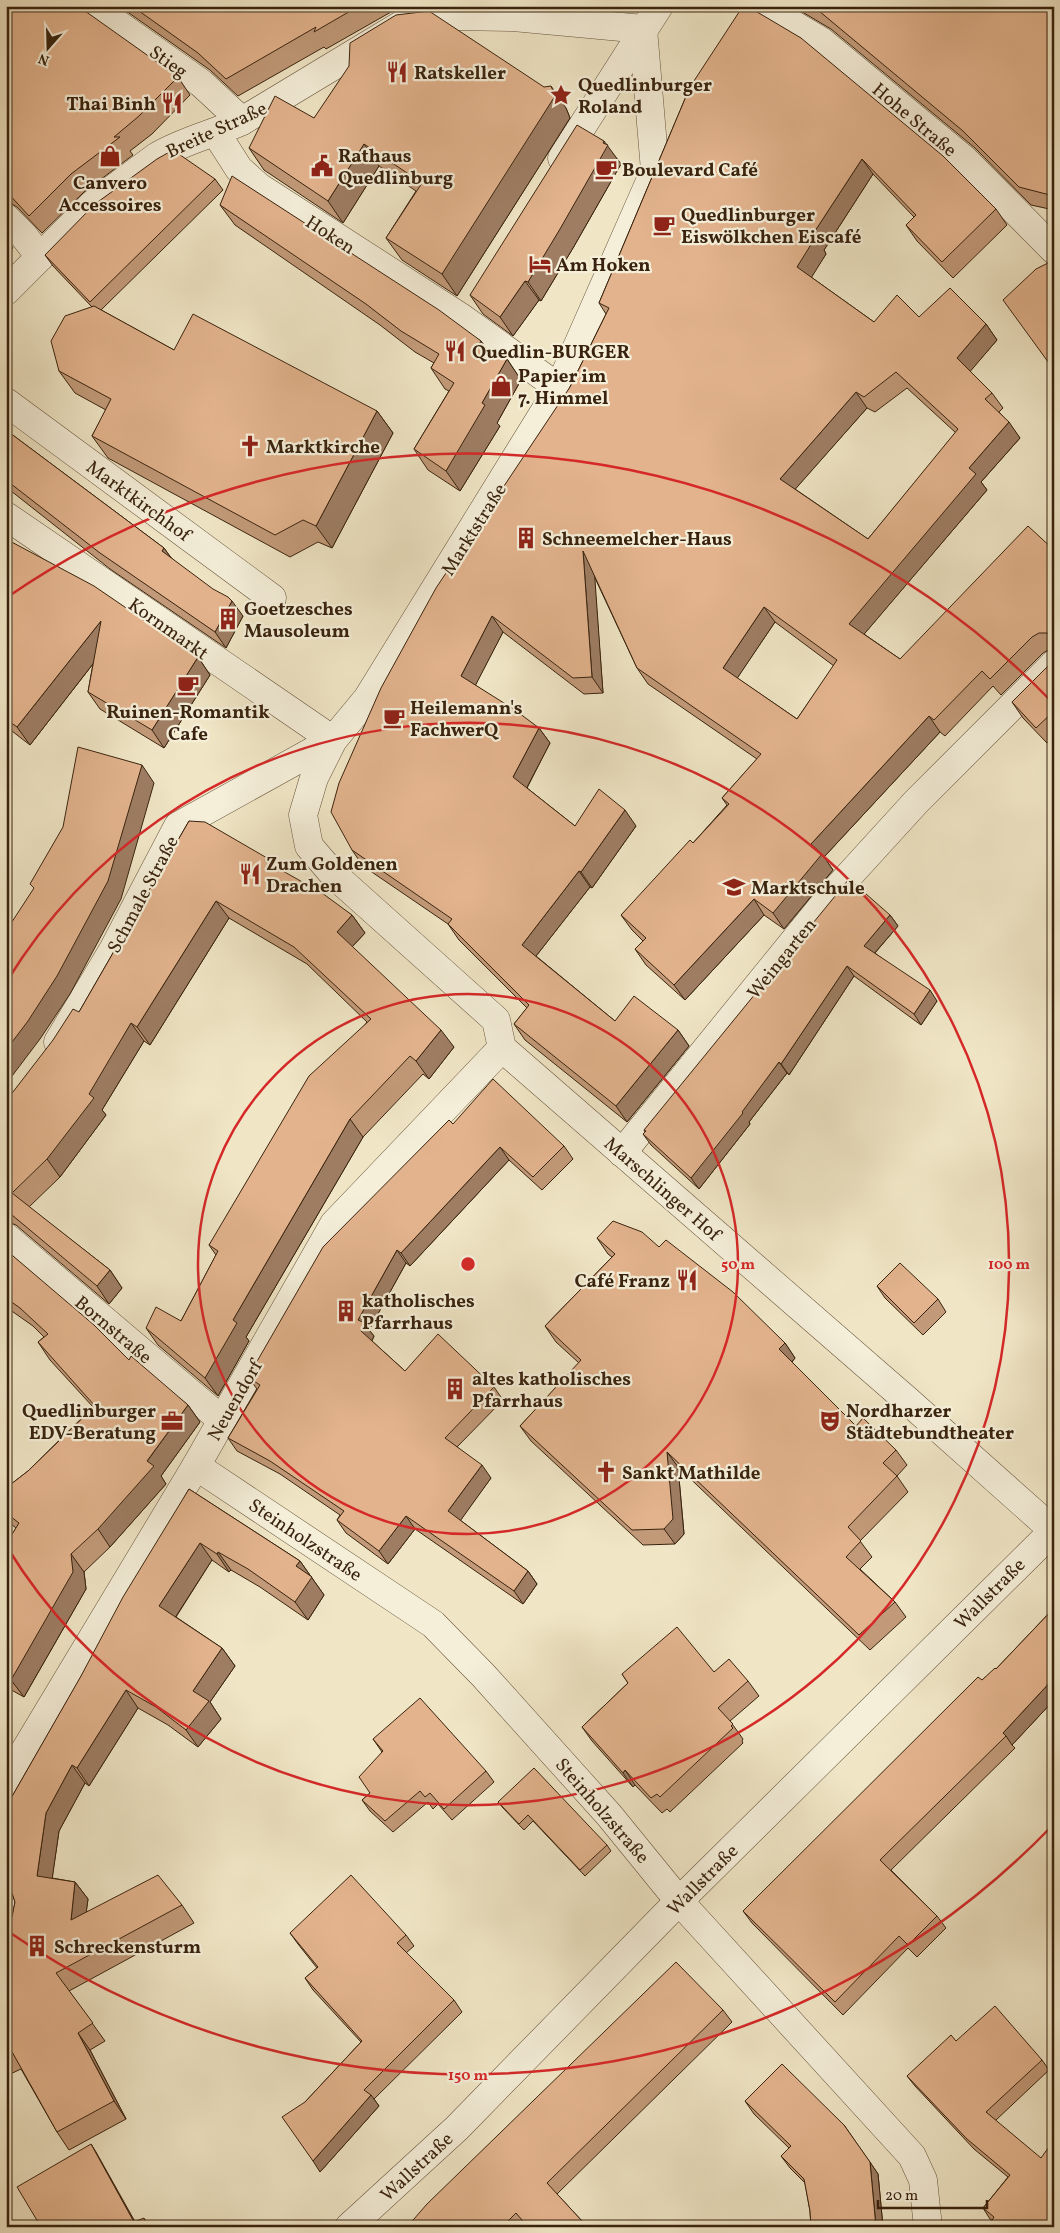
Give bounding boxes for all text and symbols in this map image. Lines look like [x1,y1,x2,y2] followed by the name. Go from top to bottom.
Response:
[22,22,72,72] north arrow
[143,40,192,85] street label: Stieg
[36,48,52,69] text: N
[384,59,410,85] restaurant icon: Ratskeller
[414,61,506,87] place label: Ratskeller
[578,73,712,121] place label: Quedlinburger Roland
[866,77,962,164] street label: Hohe Straße
[548,82,574,108] place icon: Quedlinburger Roland
[159,90,185,116] restaurant icon: Thai Binh
[66,92,156,118] place label: Thai Binh
[162,96,272,166] street label: Breite Straße
[97,143,123,169] shop icon: Canvero Accessoires
[338,144,453,192] place label: Rathaus Quedlinburg
[309,153,335,179] public building icon: Rathaus Quedlinburg
[593,156,619,182] cafe icon: Boulevard Café
[622,158,758,184] place label: Boulevard Café
[59,171,162,219] place label: Canvero Accessoires
[681,203,862,251] place label: Quedlinburger Eiswölkchen Eiscafé
[300,210,360,261] street label: Hoken
[651,212,677,238] cafe icon: Quedlinburger Eiswölkchen Eiscafé
[527,251,553,277] hotel icon: Am Hoken
[556,253,651,279] place label: Am Hoken
[442,338,468,364] restaurant icon: Quedlin-BURGER
[472,340,630,366] place label: Quedlin-BURGER
[518,364,609,412] place label: Papier im 7. Himmel
[488,373,514,399] shop icon: Papier im 7. Himmel
[237,433,263,459] church icon: Marktkirche
[266,435,380,461] place label: Marktkirche
[80,455,197,549] street label: Marktkirchhof
[436,479,513,581] street label: Marktstraße
[513,525,539,551] building icon: Schneemelcher-Haus
[542,527,732,553] place label: Schneemelcher-Haus
[122,592,214,667] street label: Kornmarkt
[244,597,353,645] place label: Goetzesches Mausoleum
[215,606,241,632] building icon: Goetzesches Mausoleum
[175,672,201,698] cafe icon: Ruinen-Romantik Cafe
[410,696,523,744] place label: Heilemann's FachwerQ
[106,700,270,748] place label: Ruinen-Romantik Cafe
[381,705,407,731] cafe icon: Heilemann's FachwerQ
[102,832,186,958] street label: Schmale Straße
[266,852,398,900] place label: Zum Goldenen Drachen
[237,861,263,887] restaurant icon: Zum Goldenen Drachen
[721,874,747,900] school or university icon: Marktschule
[751,876,865,902] place label: Marktschule
[742,913,823,1005] street label: Weingarten
[598,1132,727,1248] street label: Marschlinger Hof
[459,1255,477,1273] centre of rings
[721,1255,755,1276] text: 50 m
[988,1255,1031,1276] text: 100 m
[674,1267,700,1293] restaurant icon: Café Franz
[574,1269,670,1295] place label: Café Franz
[362,1289,475,1337] place label: katholisches Pfarrhaus
[68,1290,157,1371] street label: Bornstraße
[333,1298,359,1324] building icon: katholisches Pfarrhaus
[202,1354,270,1446] street label: Neuendorf
[472,1367,631,1415] place label: altes katholisches Pfarrhaus
[442,1376,468,1402] building icon: altes katholisches Pfarrhaus
[22,1399,156,1447] place label: Quedlinburger EDV-Beratung
[846,1399,1014,1447] place label: Nordharzer Städtebundtheater
[159,1408,185,1434] office icon: Quedlinburger EDV-Beratung
[817,1408,843,1434] theatre icon: Nordharzer Städtebundtheater
[593,1459,619,1485] church icon: Sankt Mathilde
[622,1461,761,1487] place label: Sankt Mathilde
[243,1493,367,1588] street label: Steinholzstraße
[949,1553,1032,1636] street label: Wallstraße
[548,1753,655,1870] street label: Steinholzstraße
[662,1839,745,1922] street label: Wallstraße
[24,1933,50,1959] building icon: Schreckensturm
[54,1935,201,1961] place label: Schreckensturm
[448,2066,488,2087] text: 150 m
[375,2127,460,2208] street label: Wallstraße
[878,2178,986,2210] scale bar
[885,2186,918,2207] text: 20 m

